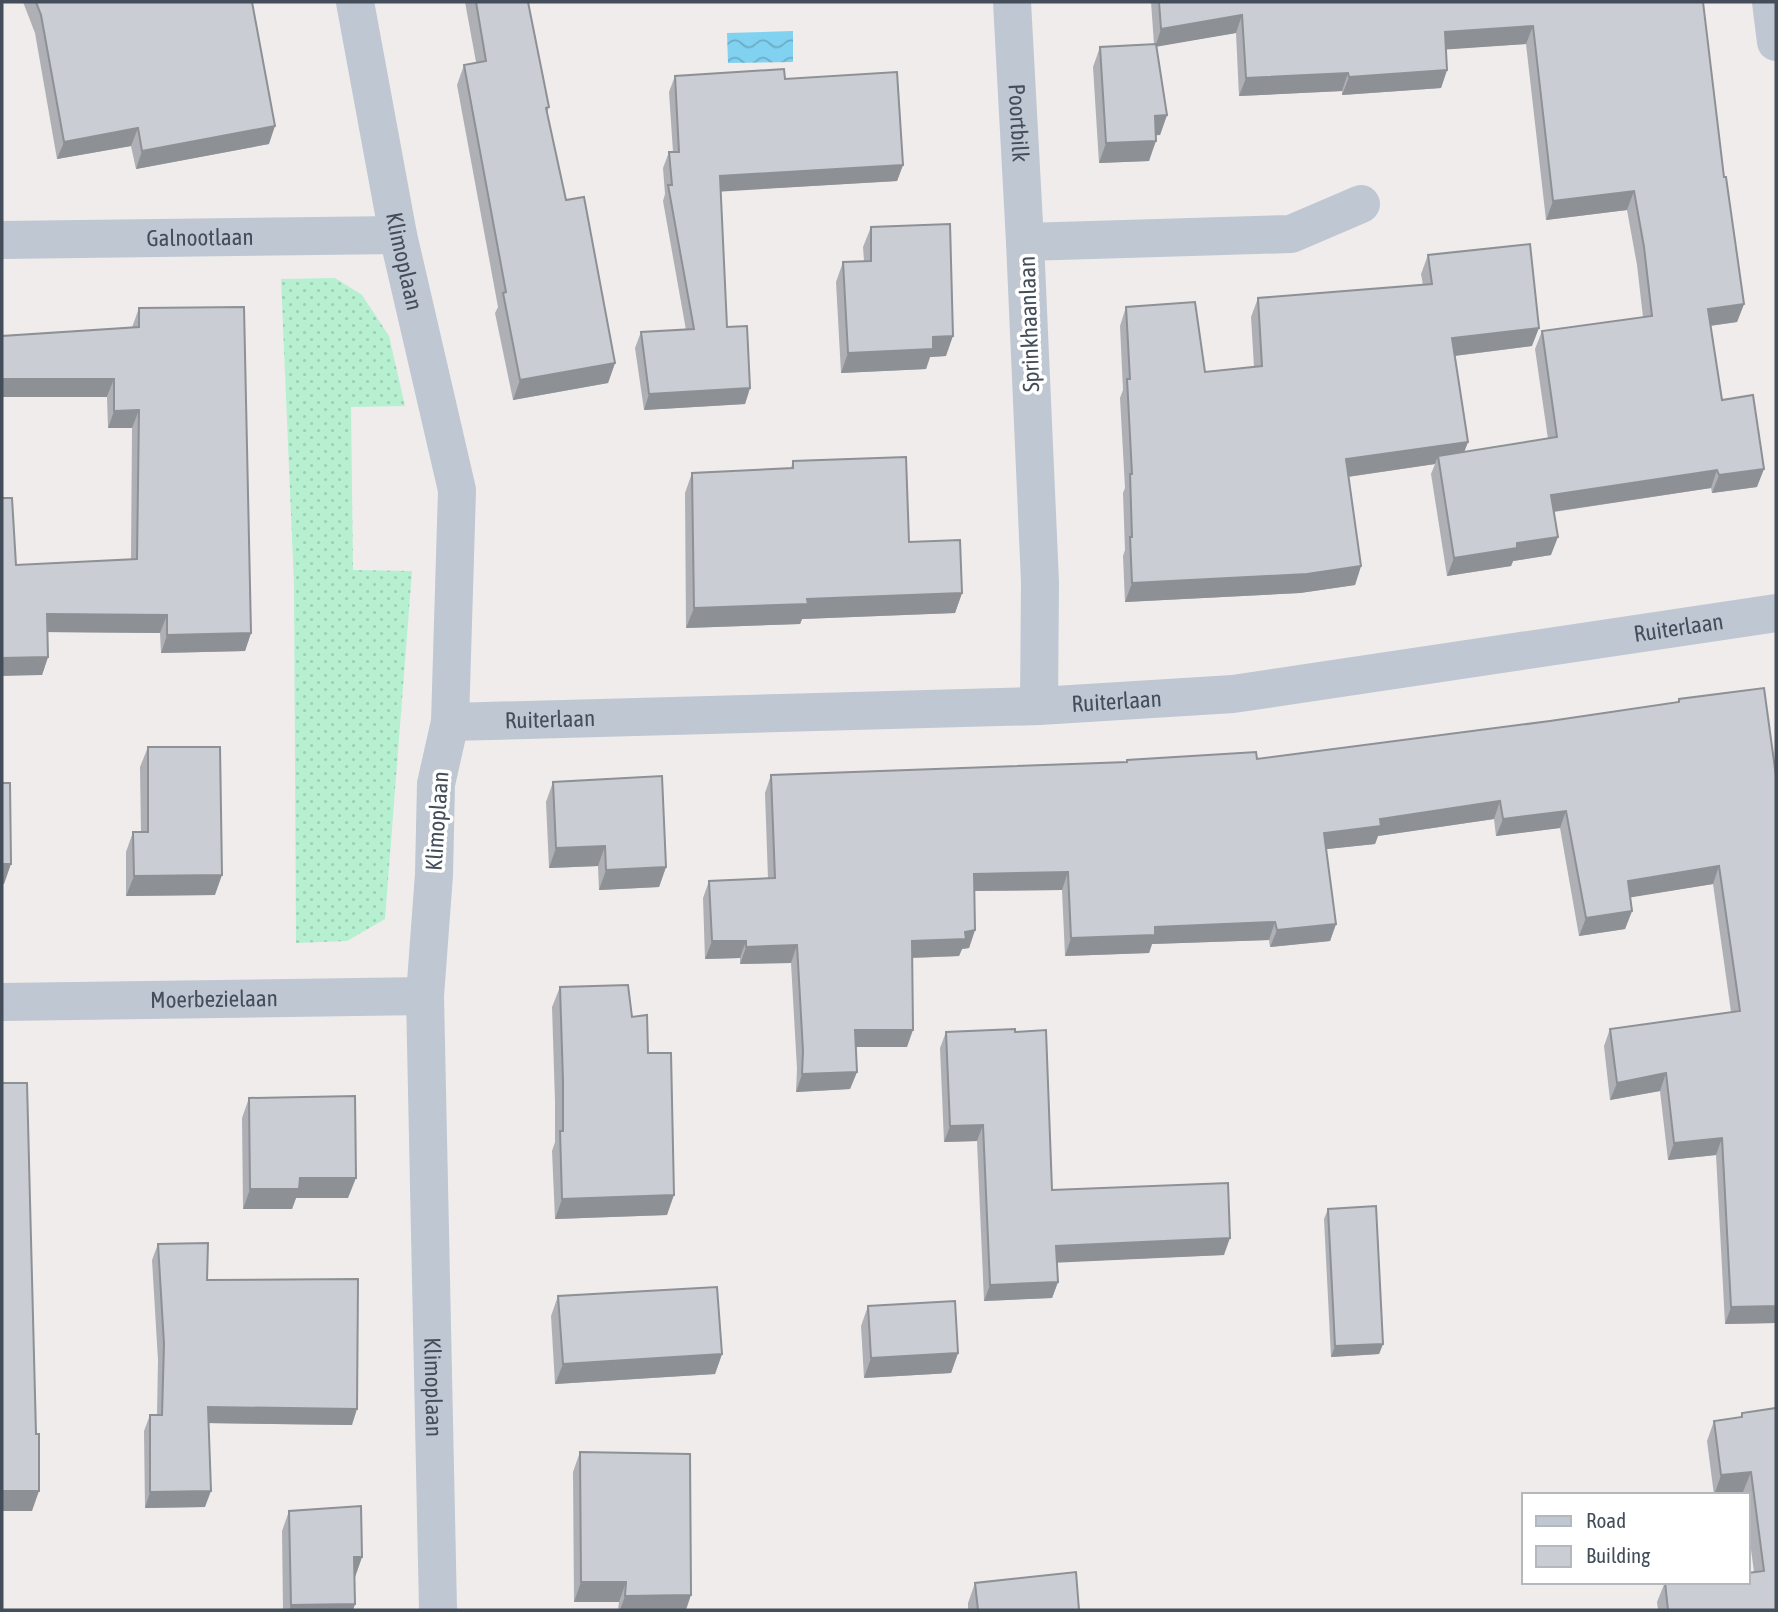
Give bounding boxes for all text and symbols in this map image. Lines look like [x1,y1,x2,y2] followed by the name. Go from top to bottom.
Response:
[1003,83,1034,163] street label: Poortbilk
[381,210,428,313] street label: Klimoplaan
[146,224,254,251] street label: Galnootlaan
[1014,255,1044,393] street label: Sprinkhaanlaan
[1632,608,1725,647] street label: Ruiterlaan
[1071,685,1162,717] street label: Ruiterlaan
[505,705,595,734] street label: Ruiterlaan
[421,770,453,872] street label: Klimoplaan
[150,985,278,1013] street label: Moerbezielaan
[419,1337,447,1437] street label: Klimoplaan
[1522,1493,1750,1584] legend
[1586,1508,1626,1532] text: Road
[1586,1543,1650,1567] text: Building

